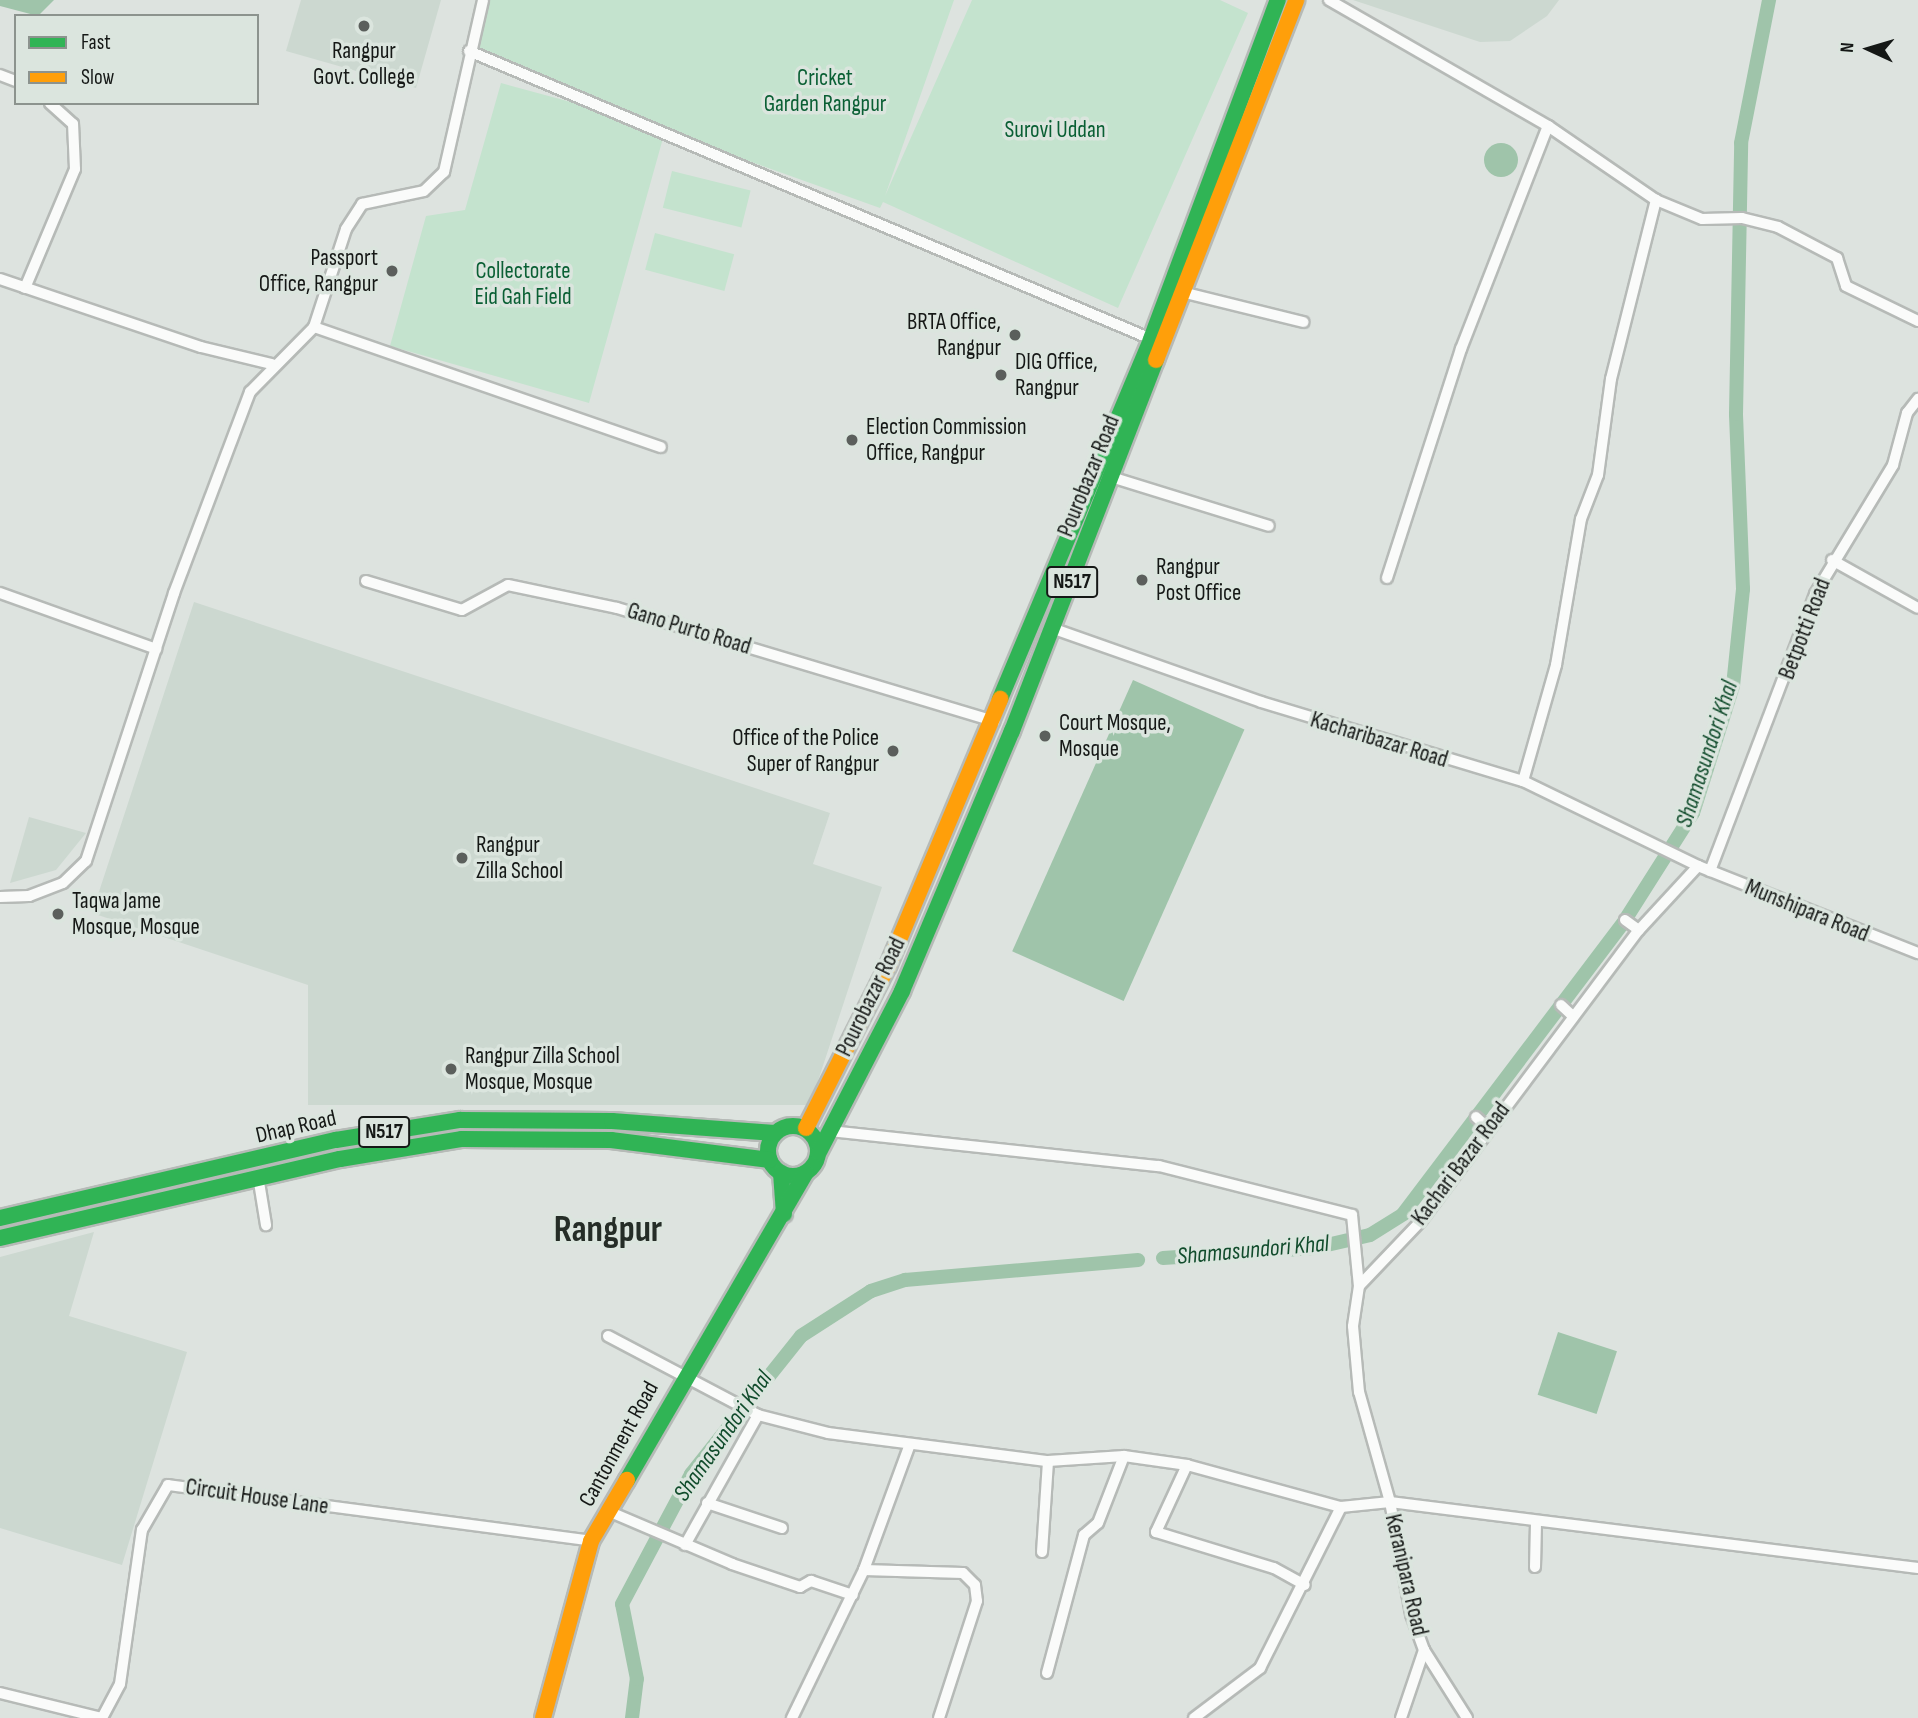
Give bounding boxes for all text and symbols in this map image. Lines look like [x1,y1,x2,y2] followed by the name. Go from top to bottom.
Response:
[14,14,259,105] legend
[1834,14,1904,84] north arrow
[356,18,372,34] marker: Rangpur Govt. College
[81,30,111,55] text: Fast
[313,37,415,91] place label: Rangpur Govt. College
[1836,42,1859,53] text: N
[764,64,886,118] park label: Cricket Garden Rangpur
[81,65,114,90] text: Slow
[1004,116,1106,144] park label: Surovi Uddan
[259,244,378,298] place label: Passport Office, Rangpur
[474,257,572,311] park label: Collectorate Eid Gah Field
[384,263,400,279] marker: Passport Office, Rangpur
[907,308,1001,362] place label: BRTA Office, Rangpur
[1007,327,1023,343] marker: BRTA Office, Rangpur
[1015,348,1098,402] place label: DIG Office, Rangpur
[993,367,1009,383] marker: DIG Office, Rangpur
[1052,411,1126,541] street label: Pourobazar Road
[866,413,1027,467] place label: Election Commission Office, Rangpur
[844,432,860,448] marker: Election Commission Office, Rangpur
[1156,553,1241,607] place label: Rangpur Post Office
[1046,564,1098,600] road number: N517
[1134,572,1150,588] marker: Rangpur Post Office
[1773,575,1837,683] street label: Betpotti Road
[624,597,754,661] street label: Gano Purto Road
[1670,677,1744,831] water label: Shamasundori Khal
[1307,706,1451,774] street label: Kacharibazar Road
[1059,709,1171,763] place label: Court Mosque, Mosque
[732,724,879,778] place label: Office of the Police Super of Rangpur
[1037,728,1053,744] marker: Court Mosque, Mosque
[885,743,901,759] marker: Office of the Police Super of Rangpur
[476,831,563,885] place label: Rangpur Zilla School
[454,850,470,866] marker: Rangpur Zilla School
[1741,874,1873,948] street label: Munshipara Road
[72,887,200,941] place label: Taqwa Jame Mosque, Mosque
[50,906,66,922] marker: Taqwa Jame Mosque, Mosque
[830,933,912,1061] street label: Pourobazar Road
[465,1042,620,1096] place label: Rangpur Zilla School Mosque, Mosque
[443,1061,459,1077] marker: Rangpur Zilla School Mosque, Mosque
[1406,1097,1516,1231] street label: Kachari Bazar Road
[253,1104,339,1150] street label: Dhap Road
[358,1114,410,1150] road number: N517
[554,1208,662,1252] district label: Rangpur
[1176,1229,1330,1271] water label: Shamasundori Khal
[668,1365,778,1507] water label: Shamasundori Khal
[573,1377,665,1511] street label: Cantonment Road
[184,1473,330,1521] street label: Circuit House Lane
[1379,1512,1433,1638] street label: Keranipara Road

